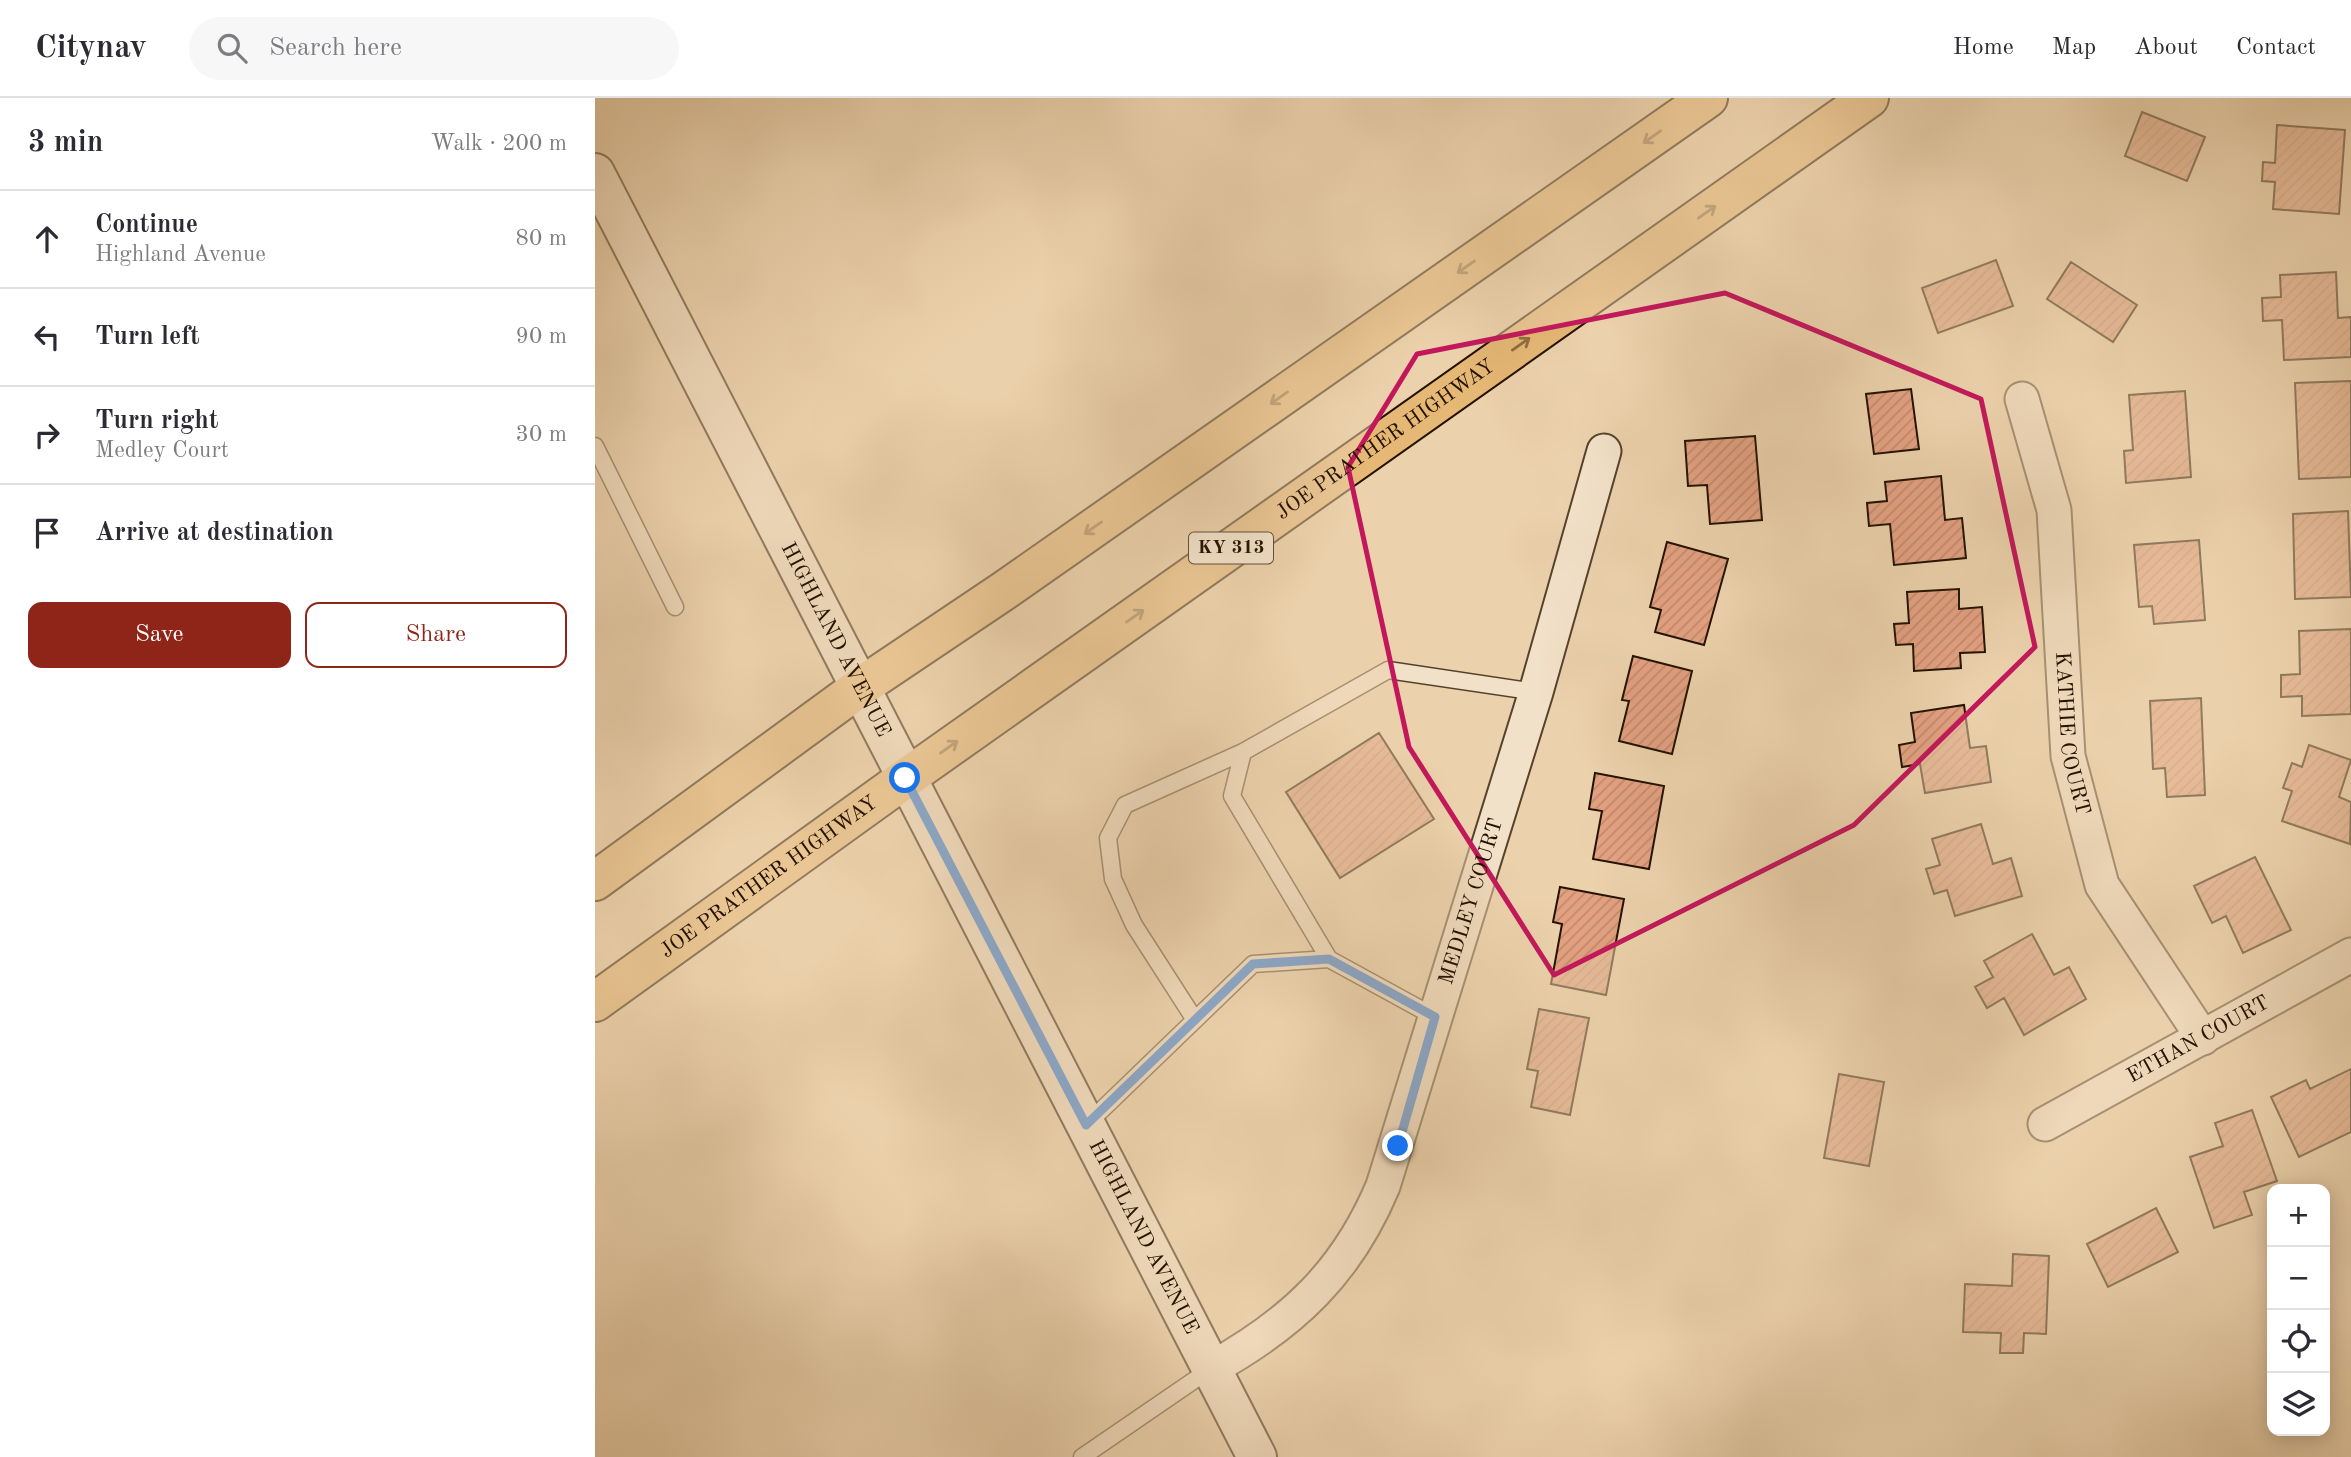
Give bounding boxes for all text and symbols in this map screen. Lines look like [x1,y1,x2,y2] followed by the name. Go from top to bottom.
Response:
[189,17,679,80] search box
[213,29,251,67] icon: search
[35,32,147,65] text: Citynav
[269,35,402,61] text: Search here
[1953,36,2014,60] text: Home
[2052,36,2096,60] text: Map
[2134,36,2198,60] text: About
[2236,36,2316,60] text: Contact
[28,128,103,158] text: 3 min
[1643,130,1662,144] one-way arrow
[431,132,567,155] text: Walk · 200 m
[1697,205,1716,219] one-way arrow
[95,212,198,238] text: Continue
[28,220,66,258] icon: ahead
[516,227,567,250] text: 80 m
[95,243,266,266] text: Highland Avenue
[1457,260,1476,274] one-way arrow
[28,318,66,356] icon: left
[95,324,200,350] text: Turn left
[516,325,567,348] text: 90 m
[1511,336,1530,351] one-way arrow
[1272,356,1498,524] street label: JOE PRATHER HIGHWAY
[1270,391,1289,405] one-way arrow
[95,408,218,434] text: Turn right
[28,416,66,454] icon: right
[516,423,567,446] text: 30 m
[95,439,229,462] text: Medley Court
[28,514,66,552] icon: arrive
[95,520,334,546] text: Arrive at destination
[1084,521,1103,535] one-way arrow
[1189,533,1273,564] road number: KY 313
[777,539,894,740] street label: HIGHLAND AVENUE
[28,602,291,668] button: Save
[305,602,567,668] button: Share
[1125,609,1144,623] one-way arrow
[2052,651,2094,817] street label: KATHIE COURT
[939,740,958,754] one-way arrow
[889,762,920,793] route start
[656,792,881,962] street label: JOE PRATHER HIGHWAY
[1436,816,1507,987] street label: MEDLEY COURT
[2124,992,2273,1087] street label: ETHAN COURT
[1382,1130,1413,1161] route end
[1085,1136,1202,1338] street label: HIGHLAND AVENUE
[2267,1184,2330,1436] map controls
[2267,1184,2330,1247] button: +
[2267,1247,2330,1310] button: −
[2267,1310,2330,1373] button: locate
[2267,1373,2330,1436] button: layers

